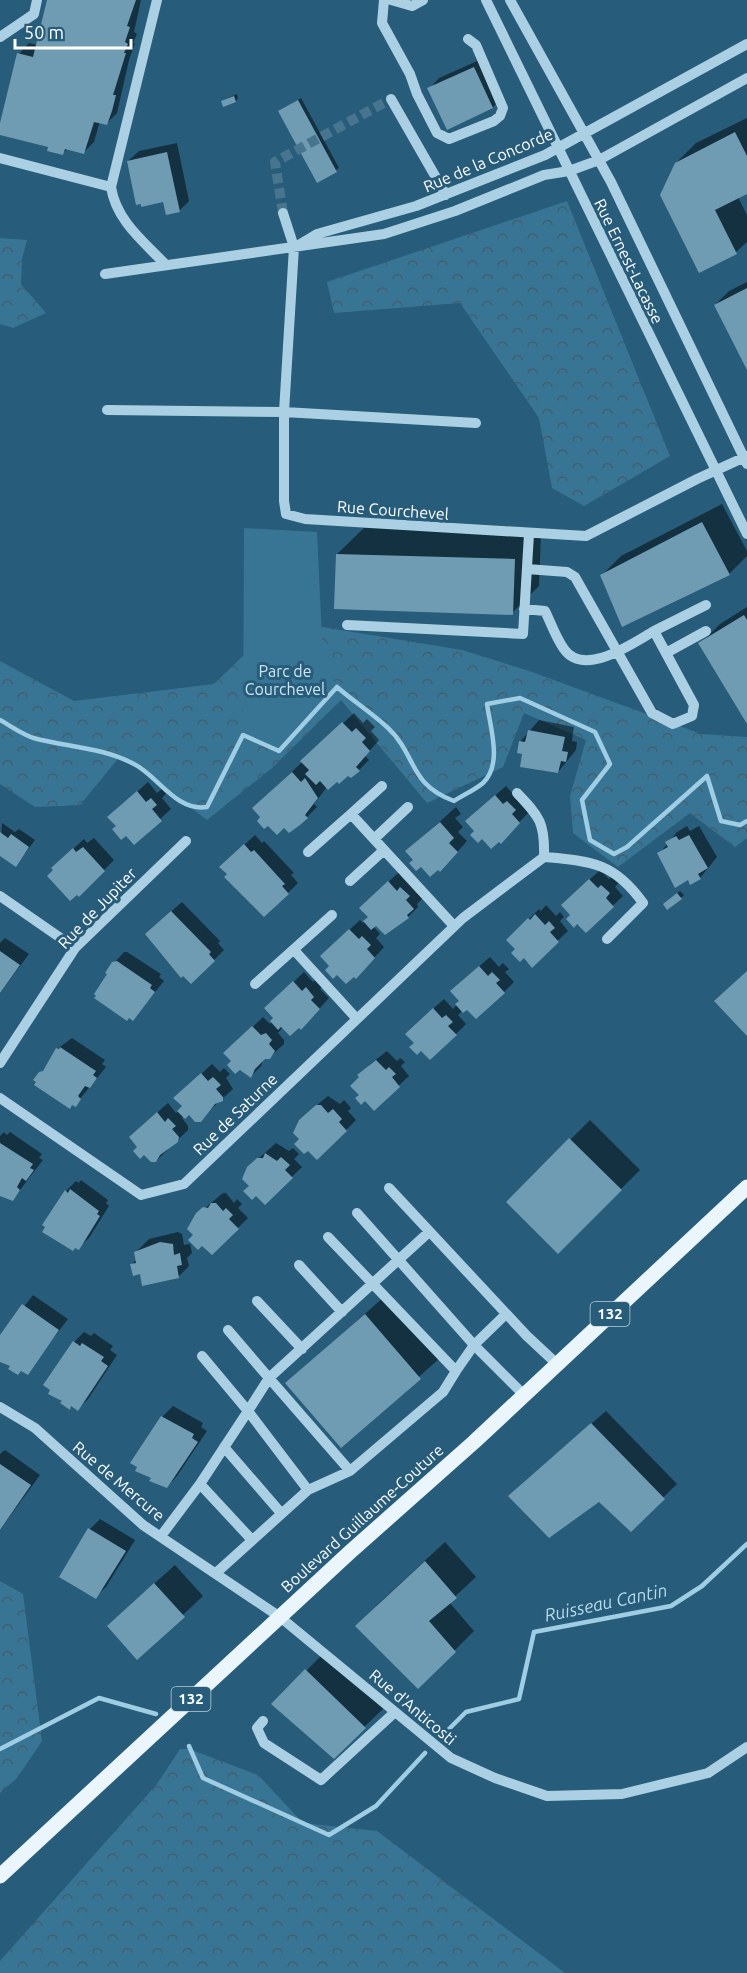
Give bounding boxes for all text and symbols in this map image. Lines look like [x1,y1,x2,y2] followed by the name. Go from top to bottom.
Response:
[15,12,130,50] scale bar
[24,22,64,42] text: 50 m
[421,125,555,195] street label: Rue de la Concorde
[591,196,667,326] street label: Rue Ernest-Lacasse
[336,497,450,523] street label: Rue Courchevel
[245,662,325,698] park label: Parc de Courchevel
[54,864,140,952] street label: Rue de Jupiter
[189,1069,281,1159] street label: Rue de Saturne
[590,1302,630,1326] road number: 132
[70,1438,168,1524] street label: Rue de Mercure
[277,1440,447,1596] street label: Boulevard Guillaume-Couture
[543,1579,669,1625] water label: Ruisseau Cantin
[366,1666,460,1748] street label: Rue d'Anticosti
[172,1687,210,1711] road number: 132

